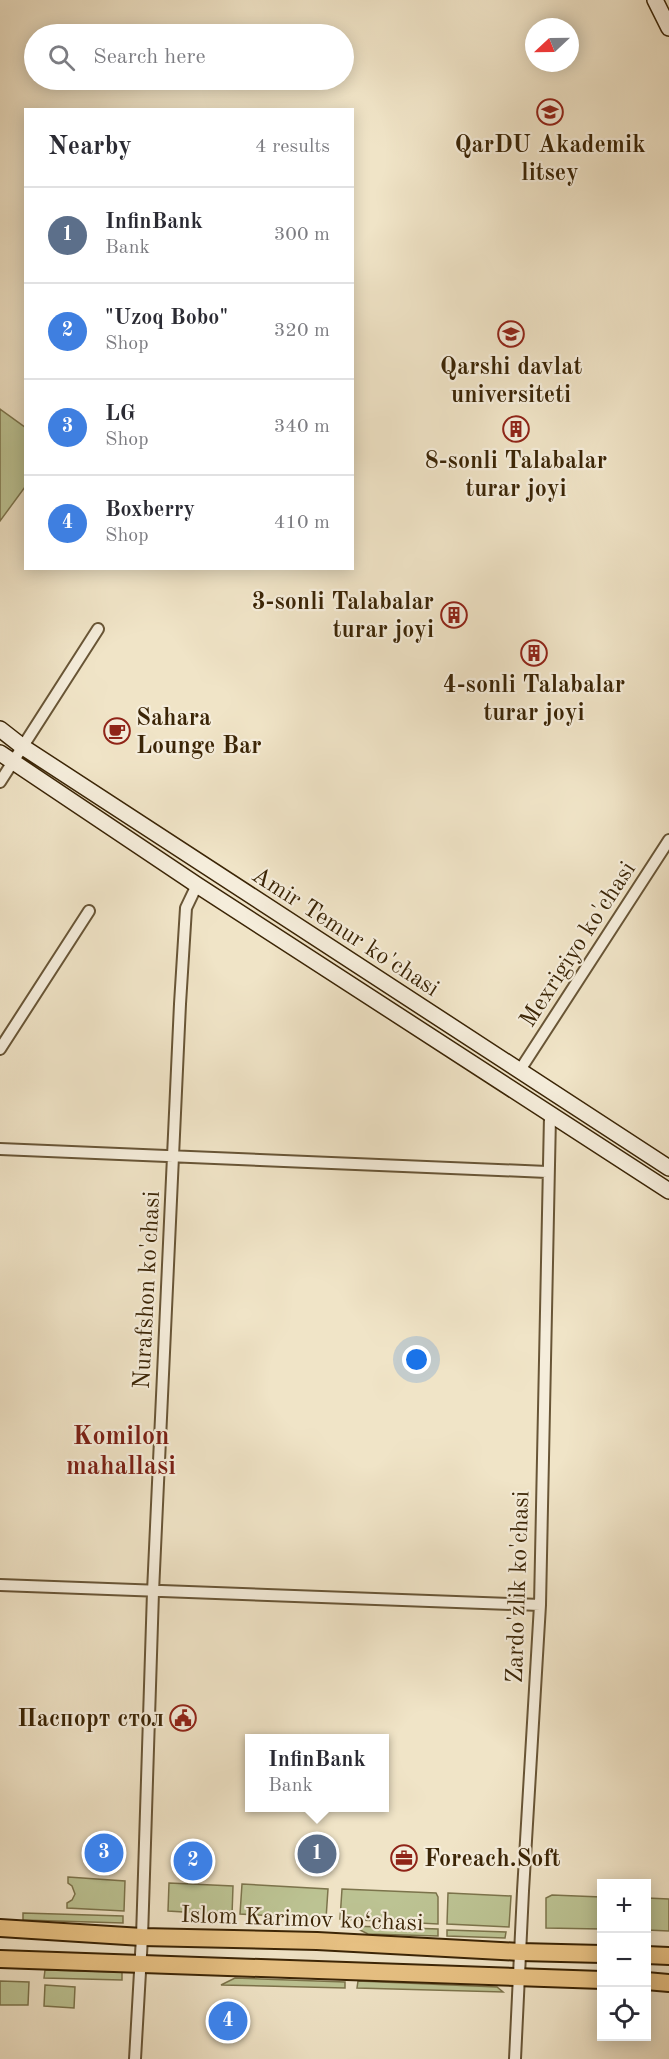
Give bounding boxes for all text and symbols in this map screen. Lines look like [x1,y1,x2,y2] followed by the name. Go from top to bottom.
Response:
[525,18,579,72] north arrow
[24,24,354,90] search box
[45,41,78,74] icon: search
[93,46,206,68] text: Search here
[535,97,565,127] school or university icon: QarDU Akademik litsey
[48,134,132,160] text: Nearby
[454,134,646,186] place label: QarDU Akademik litsey
[255,137,330,157] text: 4 results
[105,211,203,233] text: InfinBank
[62,225,73,245] text: 1
[274,225,330,245] text: 300 m
[105,238,150,258] text: Bank
[105,307,228,329] text: "Uzoq Bobo"
[496,319,526,349] school or university icon: Qarshi davlat universiteti
[62,321,73,341] text: 2
[274,321,330,341] text: 320 m
[105,334,149,354] text: Shop
[440,356,582,408] place label: Qarshi davlat universiteti
[105,403,136,425] text: LG
[501,414,531,444] building icon: 8-sonli Talabalar turar joyi
[62,417,73,437] text: 3
[274,417,330,437] text: 340 m
[105,430,149,450] text: Shop
[425,450,607,502] place label: 8-sonli Talabalar turar joyi
[105,499,195,521] text: Boxberry
[62,513,73,533] text: 4
[274,513,330,533] text: 410 m
[105,526,149,546] text: Shop
[252,591,434,643] place label: 3-sonli Talabalar turar joyi
[439,600,469,630] building icon: 3-sonli Talabalar turar joyi
[519,638,549,668] building icon: 4-sonli Talabalar turar joyi
[443,674,625,726] place label: 4-sonli Talabalar turar joyi
[136,707,262,759] place label: Sahara Lounge Bar
[102,716,132,746] cafe icon: Sahara Lounge Bar
[516,858,641,1032] street label: Mexrigiyo ko'chasi
[247,863,443,1002] street label: Amir Temur ko'chasi
[131,1190,165,1390] street label: Nurafshon ko'chasi
[402,1345,431,1374] your location
[66,1424,176,1480] district label: Komilon mahallasi
[504,1490,534,1684] street label: Zardo'zlik ko'chasi
[168,1703,198,1733] public building icon: Паспорт стол
[17,1708,164,1732] place label: Паспорт стол
[245,1734,389,1812] popup
[268,1749,366,1771] text: InfinBank
[268,1776,313,1796] text: Bank
[84,1830,124,1876] pin: 3
[298,1832,336,1876] pin: 1
[174,1838,212,1884] pin: 2
[389,1843,419,1873] office icon: Foreach.Soft
[424,1848,561,1872] place label: Foreach.Soft
[597,1879,651,2041] map controls
[597,1879,651,1933] button: +
[180,1904,424,1936] street label: Islom Karimov ko‘chasi
[597,1933,651,1987] button: −
[597,1987,651,2041] button: locate
[208,1998,248,2044] pin: 4

